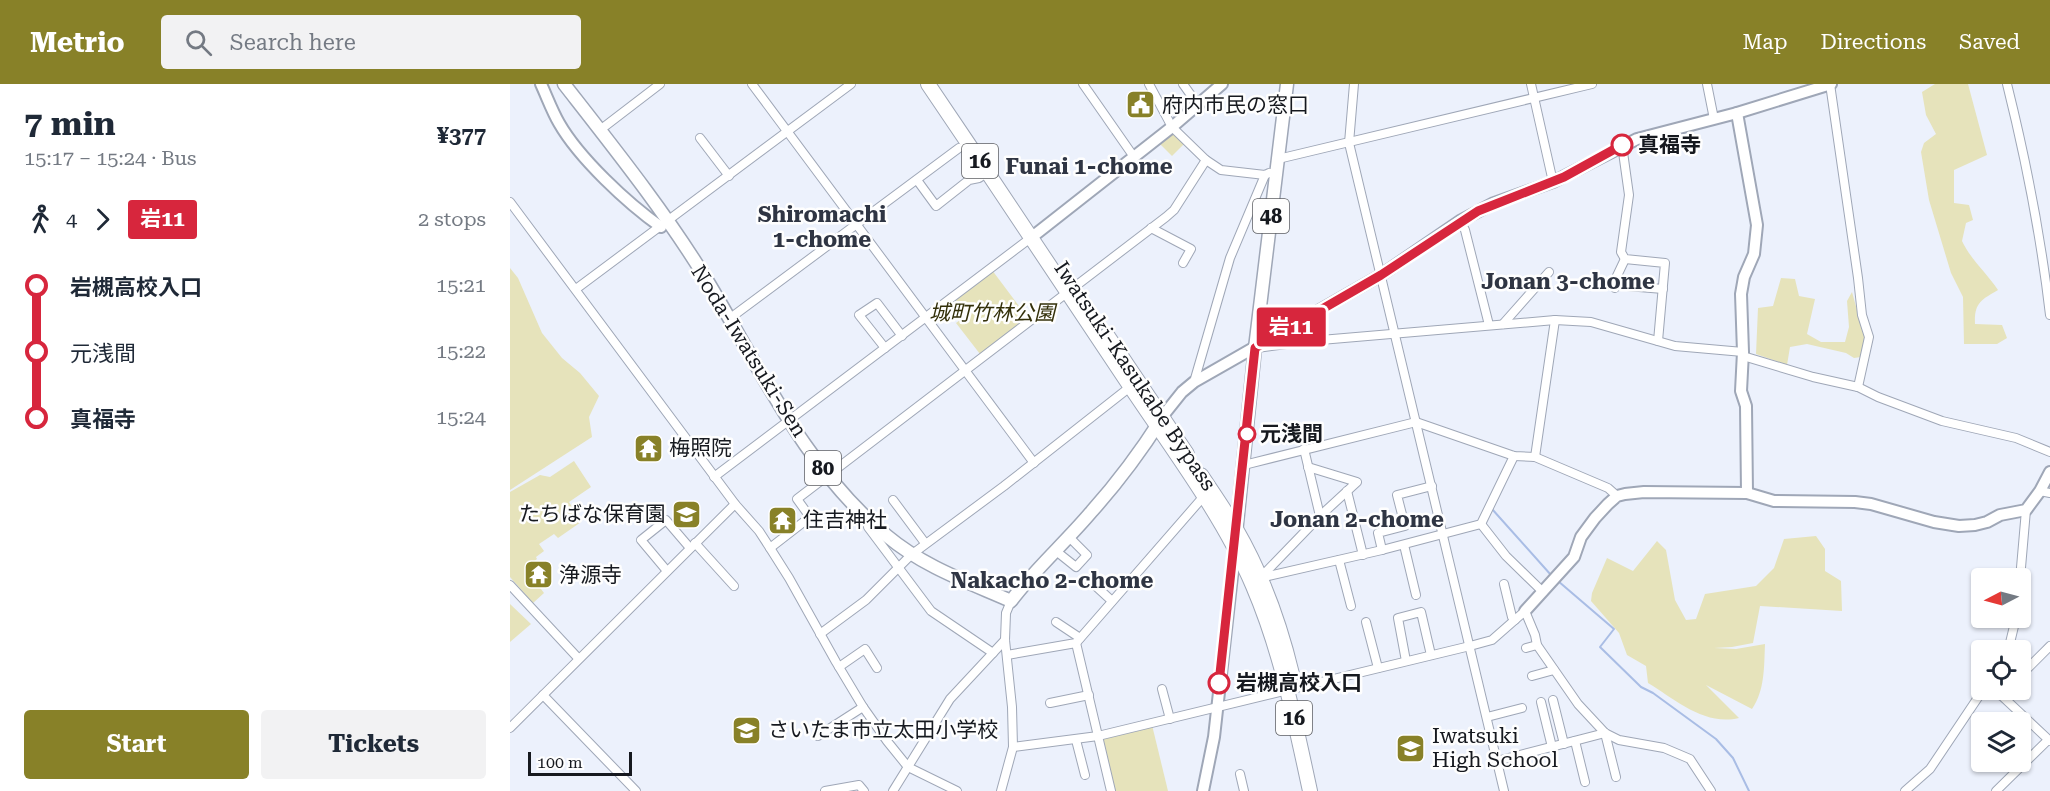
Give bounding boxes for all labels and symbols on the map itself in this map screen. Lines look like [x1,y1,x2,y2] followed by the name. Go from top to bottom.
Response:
[1125,89,1157,121] public building icon: 府内市民の窓口
[1162,93,1309,117] place label: 府内市民の窓口
[1638,133,1701,157] place label: 真福寺
[1611,134,1633,156] marker: 真福寺
[962,144,998,178] road number: 16
[1005,154,1173,179] district label: Funai 1-chome
[1253,199,1289,233] road number: 48
[758,202,886,252] district label: Shiromachi 1-chome
[1049,257,1221,495] street label: Iwatsuki-Kasukabe Bypass
[686,261,812,442] street label: Noda-Iwatsuki-Sen
[1481,269,1655,294] district label: Jonan 3-chome
[929,301,1058,325] park label: 城町竹林公園
[1256,308,1326,346] line badge: 岩11
[1260,422,1323,446] place label: 元浅間
[1238,425,1256,443] marker: 元浅間
[632,432,664,464] temple icon: 梅照院
[669,436,732,460] place label: 梅照院
[805,451,841,485] road number: 80
[671,498,703,530] school or university icon: たちばな保育園
[519,502,666,526] place label: たちばな保育園
[766,504,798,536] temple icon: 住吉神社
[1270,507,1444,532] district label: Jonan 2-chome
[803,508,887,532] place label: 住吉神社
[522,559,554,591] temple icon: 浄源寺
[559,563,622,587] place label: 浄源寺
[951,568,1154,593] district label: Nakacho 2-chome
[1971,568,2031,628] north arrow
[1236,671,1362,695] place label: 岩槻高校入口
[1208,672,1230,694] marker: 岩槻高校入口
[1276,701,1312,735] road number: 16
[731,714,763,746] school or university icon: さいたま市立太田小学校
[768,718,998,742] place label: さいたま市立太田小学校
[1432,724,1558,772] place label: Iwatsuki High School
[1395,732,1427,764] school or university icon: Iwatsuki High School
[528,749,632,776] scale bar

